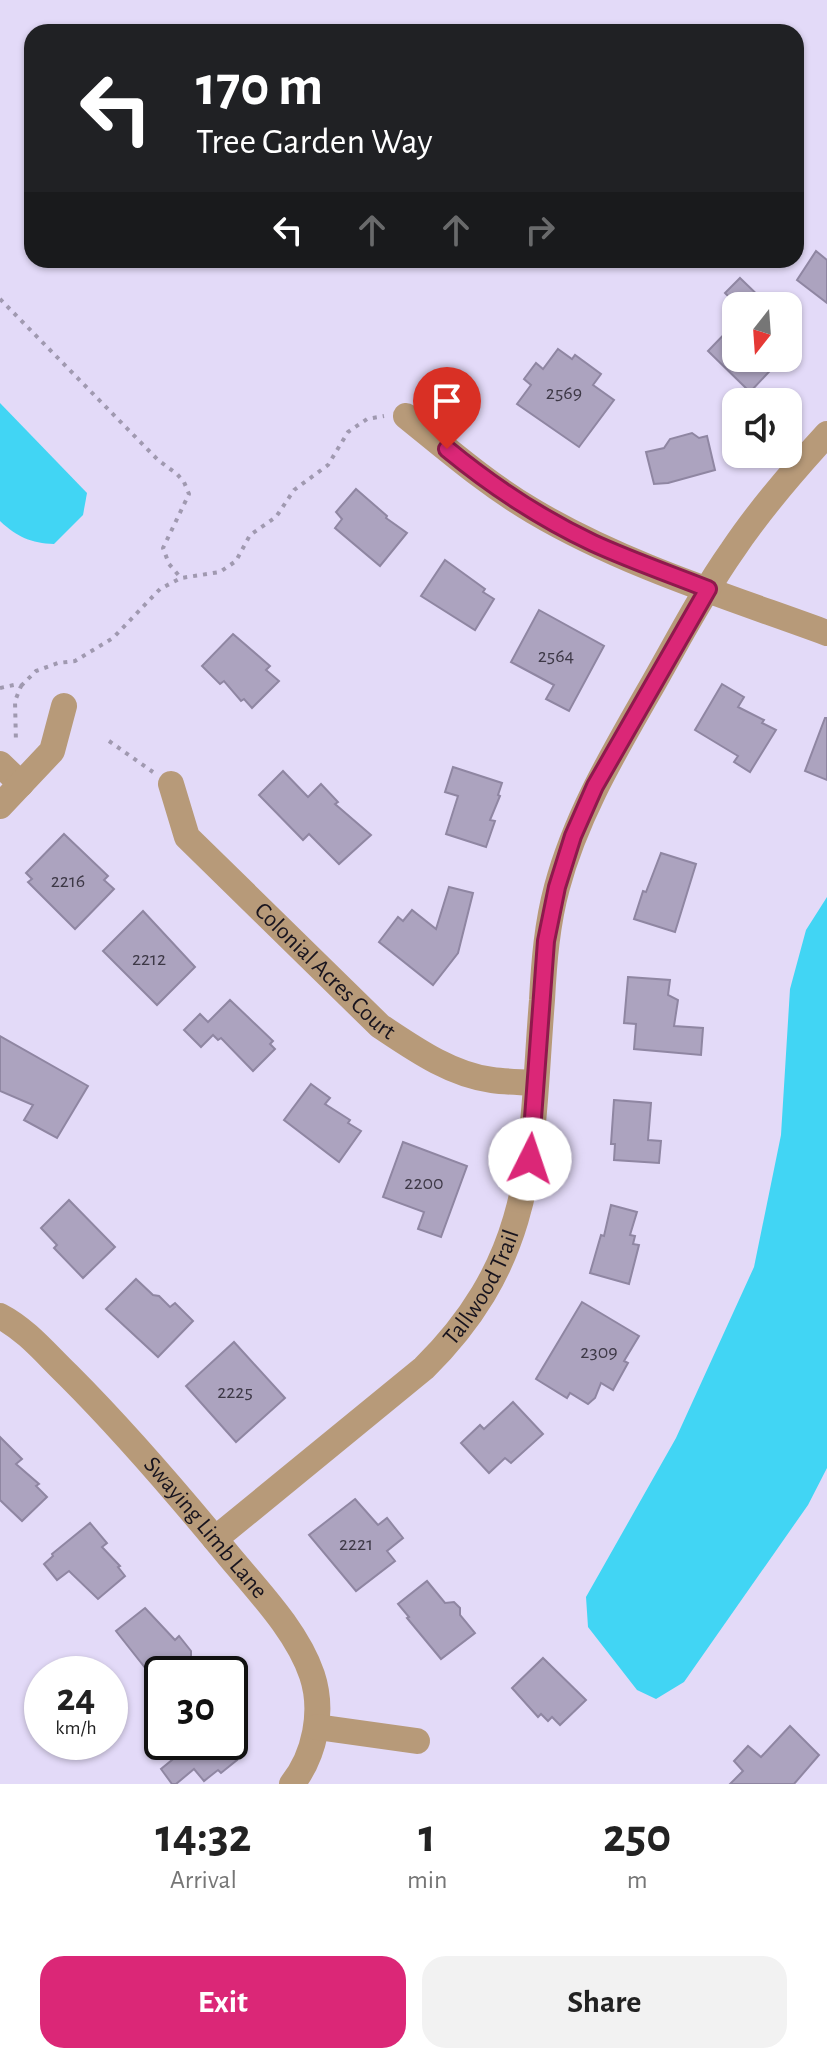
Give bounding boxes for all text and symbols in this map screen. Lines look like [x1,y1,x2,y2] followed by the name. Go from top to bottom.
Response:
[64,56,168,160] icon: left
[196,59,323,115] text: 170 m
[196,124,433,160] text: Tree Garden Way
[266,208,310,252] icon: left
[350,208,394,252] icon: ahead
[434,208,478,252] icon: ahead
[518,208,562,252] icon: right
[722,292,802,372] north arrow
[722,292,802,468] map controls
[413,367,481,449] pin
[425,379,469,423] icon: arrive
[546,383,582,403] house number: 2569
[722,388,802,468] button: sound
[538,646,574,666] house number: 2564
[51,871,85,891] house number: 2216
[250,898,400,1045] street label: Colonial Acres Court
[132,949,166,969] house number: 2212
[488,1117,572,1201] position arrow
[404,1173,444,1193] house number: 2200
[439,1227,524,1350] street label: Tallwood Trail
[580,1342,618,1362] house number: 2309
[217,1382,253,1402] house number: 2225
[139,1452,272,1603] street label: Swaying Limb Lane
[339,1534,373,1554] house number: 2221
[144,1656,248,1760] speed limit sign: 30
[57,1678,95,1718] text: 24
[55,1718,97,1738] text: km/h
[156,1813,251,1861] text: 14:32
[419,1813,436,1861] text: 1
[603,1813,671,1861] text: 250
[170,1867,237,1893] text: Arrival
[407,1867,447,1893] text: min
[627,1867,648,1893] text: m
[40,1956,406,2048] button: Exit
[422,1956,787,2048] button: Share

